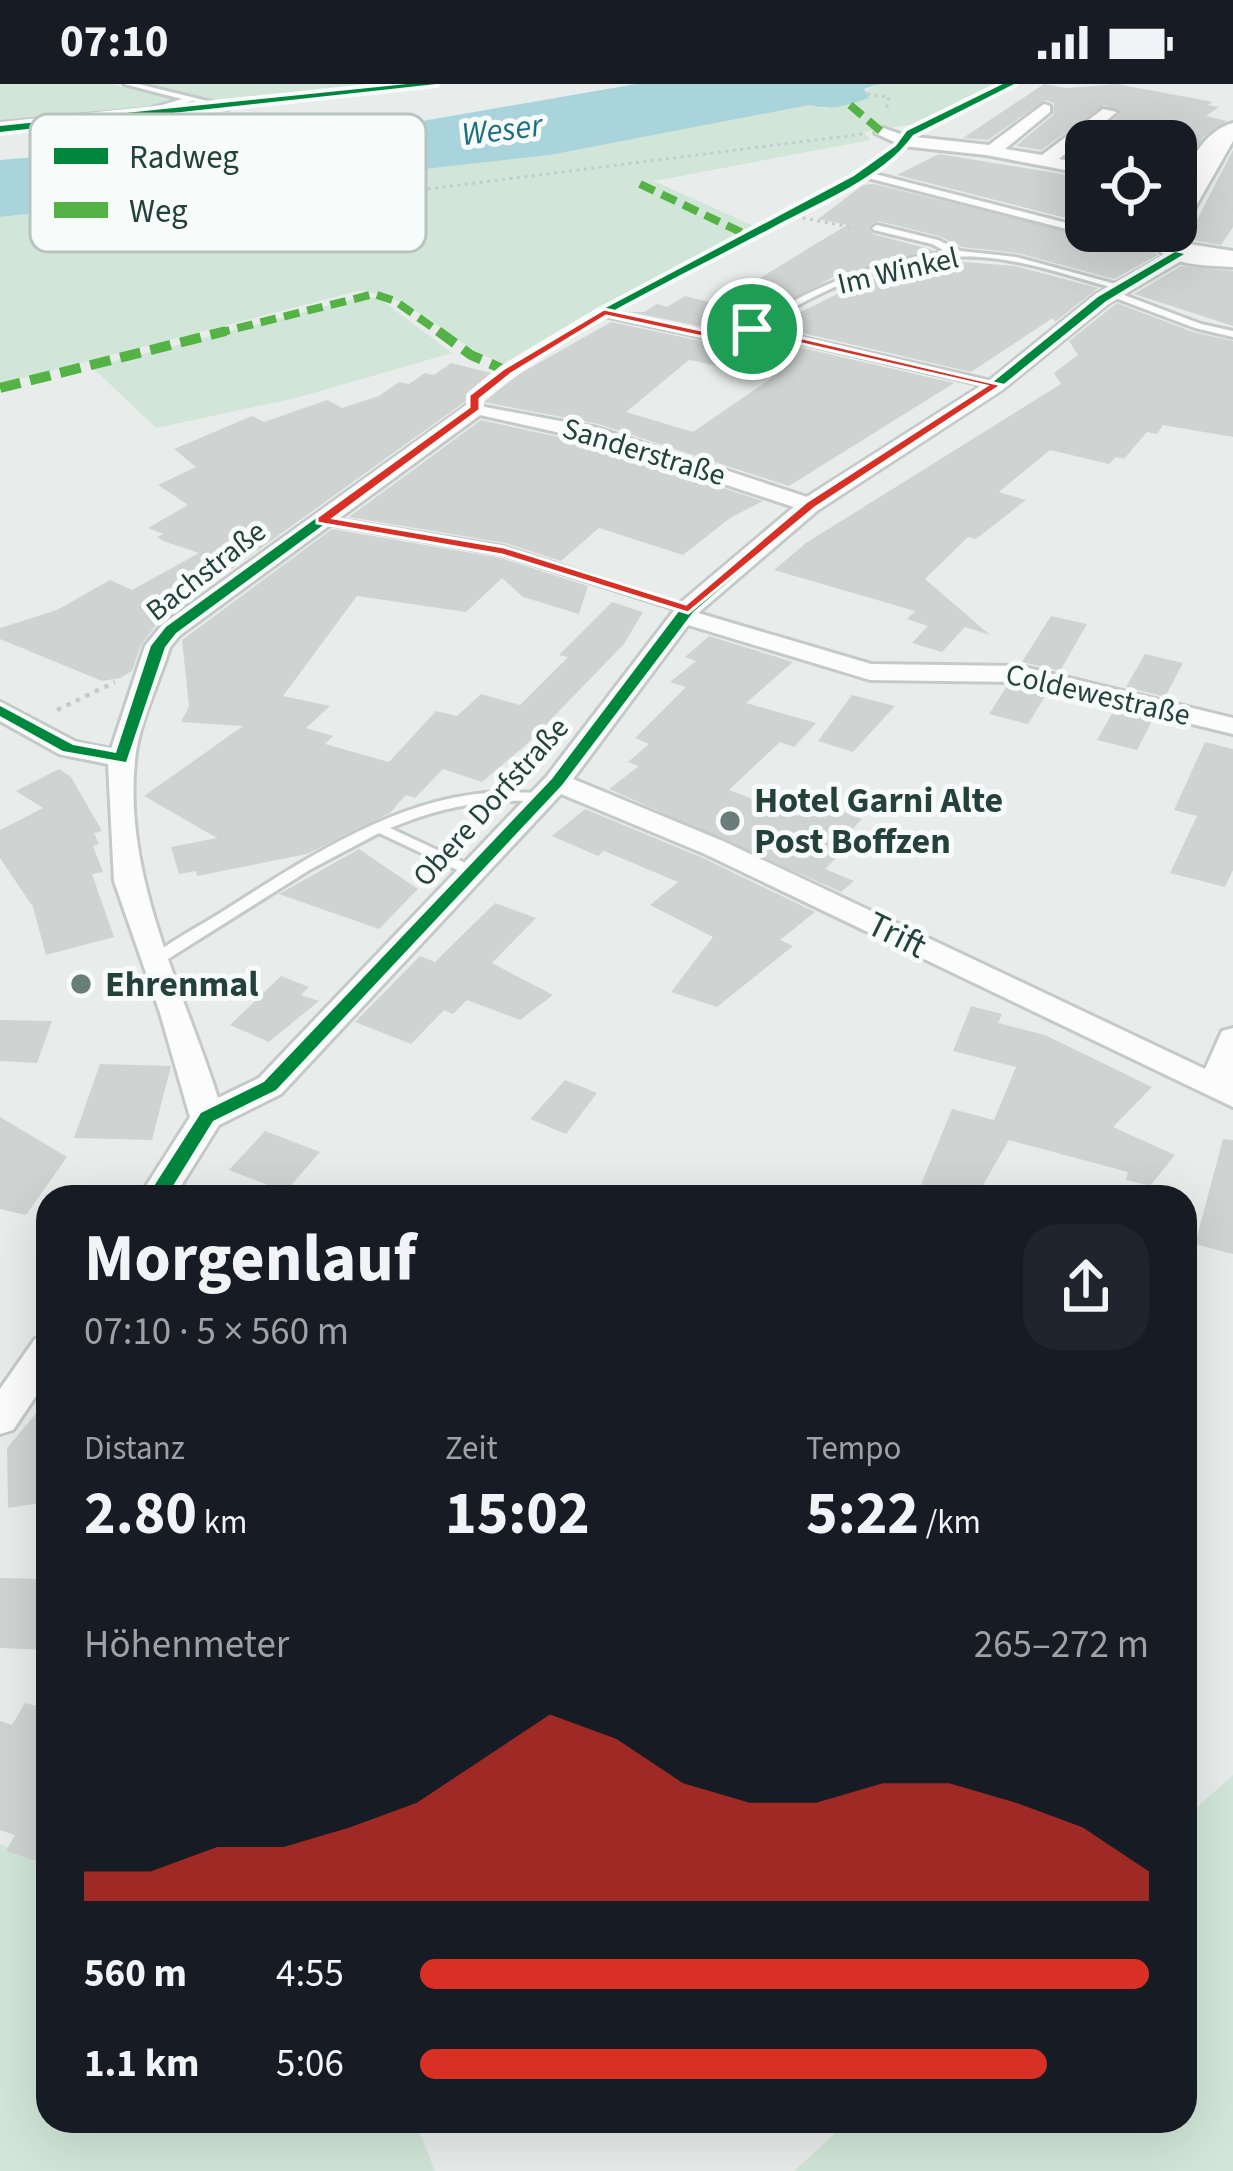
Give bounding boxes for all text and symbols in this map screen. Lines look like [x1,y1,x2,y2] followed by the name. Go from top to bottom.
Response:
[60,10,169,74] text: 07:10
[459,102,547,158] water label: Weser
[30,114,426,252] legend
[1065,120,1197,252] map controls
[1065,120,1197,252] button: locate
[129,134,239,181] text: Radweg
[129,188,188,235] text: Weg
[833,236,963,306] street label: Im Winkel
[701,278,803,380] pin
[719,296,785,362] icon: arrive
[557,407,731,497] street label: Sanderstraße
[137,510,275,632] street label: Bachstraße
[1001,653,1195,737] street label: Coldewestraße
[403,708,579,896] street label: Obere Dorfstraße
[754,775,1003,867] place label: Hotel Garni Alte Post Boffzen
[717,808,743,834] marker: Hotel Garni Alte Post Boffzen
[859,899,935,971] street label: Trift
[105,959,259,1010] place label: Ehrenmal
[68,971,94,997] marker: Ehrenmal
[84,1212,416,1306] text: Morgenlauf
[1023,1224,1149,1350] button: share
[84,1304,349,1360] text: 07:10 · 5 × 560 m
[84,1425,185,1472] text: Distanz
[445,1425,498,1472] text: Zeit
[806,1425,901,1472] text: Tempo
[84,1472,197,1557] text: 2.80
[445,1472,590,1557] text: 15:02
[806,1472,919,1557] text: 5:22
[197,1499,247,1546] text: km
[919,1499,981,1546] text: /km
[84,1617,289,1673] text: Höhenmeter
[974,1617,1149,1673] text: 265–272 m
[84,1946,187,2002] text: 560 m
[276,1946,344,2002] text: 4:55
[84,2036,199,2092] text: 1.1 km
[276,2036,344,2092] text: 5:06

